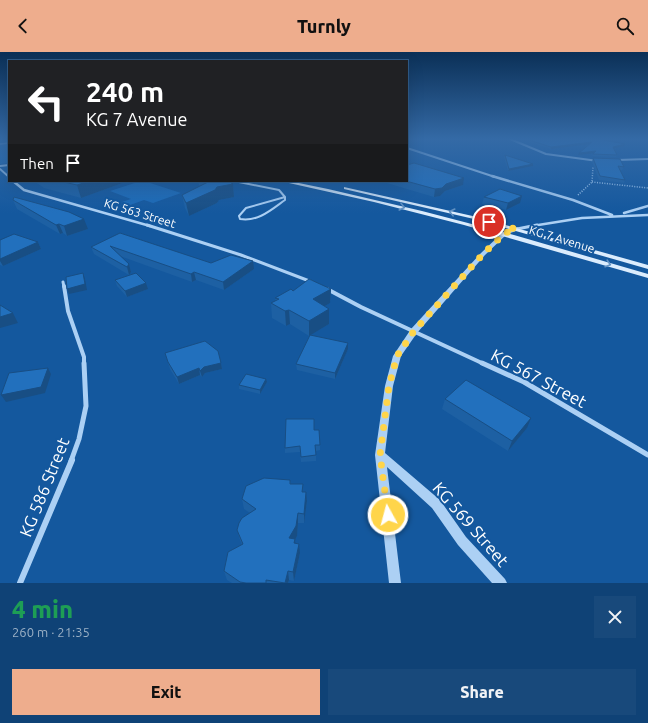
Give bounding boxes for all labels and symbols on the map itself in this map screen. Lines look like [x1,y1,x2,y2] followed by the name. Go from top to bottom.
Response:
[103,196,178,230] street label: KG 563 Street
[399,202,405,210] one-way arrow
[472,205,506,239] pin
[449,208,456,217] one-way arrow
[528,223,596,255] street label: KG 7 Avenue
[604,259,611,268] one-way arrow
[488,345,590,411] street label: KG 567 Street
[15,434,73,539] street label: KG 586 Street
[429,478,513,570] street label: KG 569 Street
[367,494,409,536] position arrow

